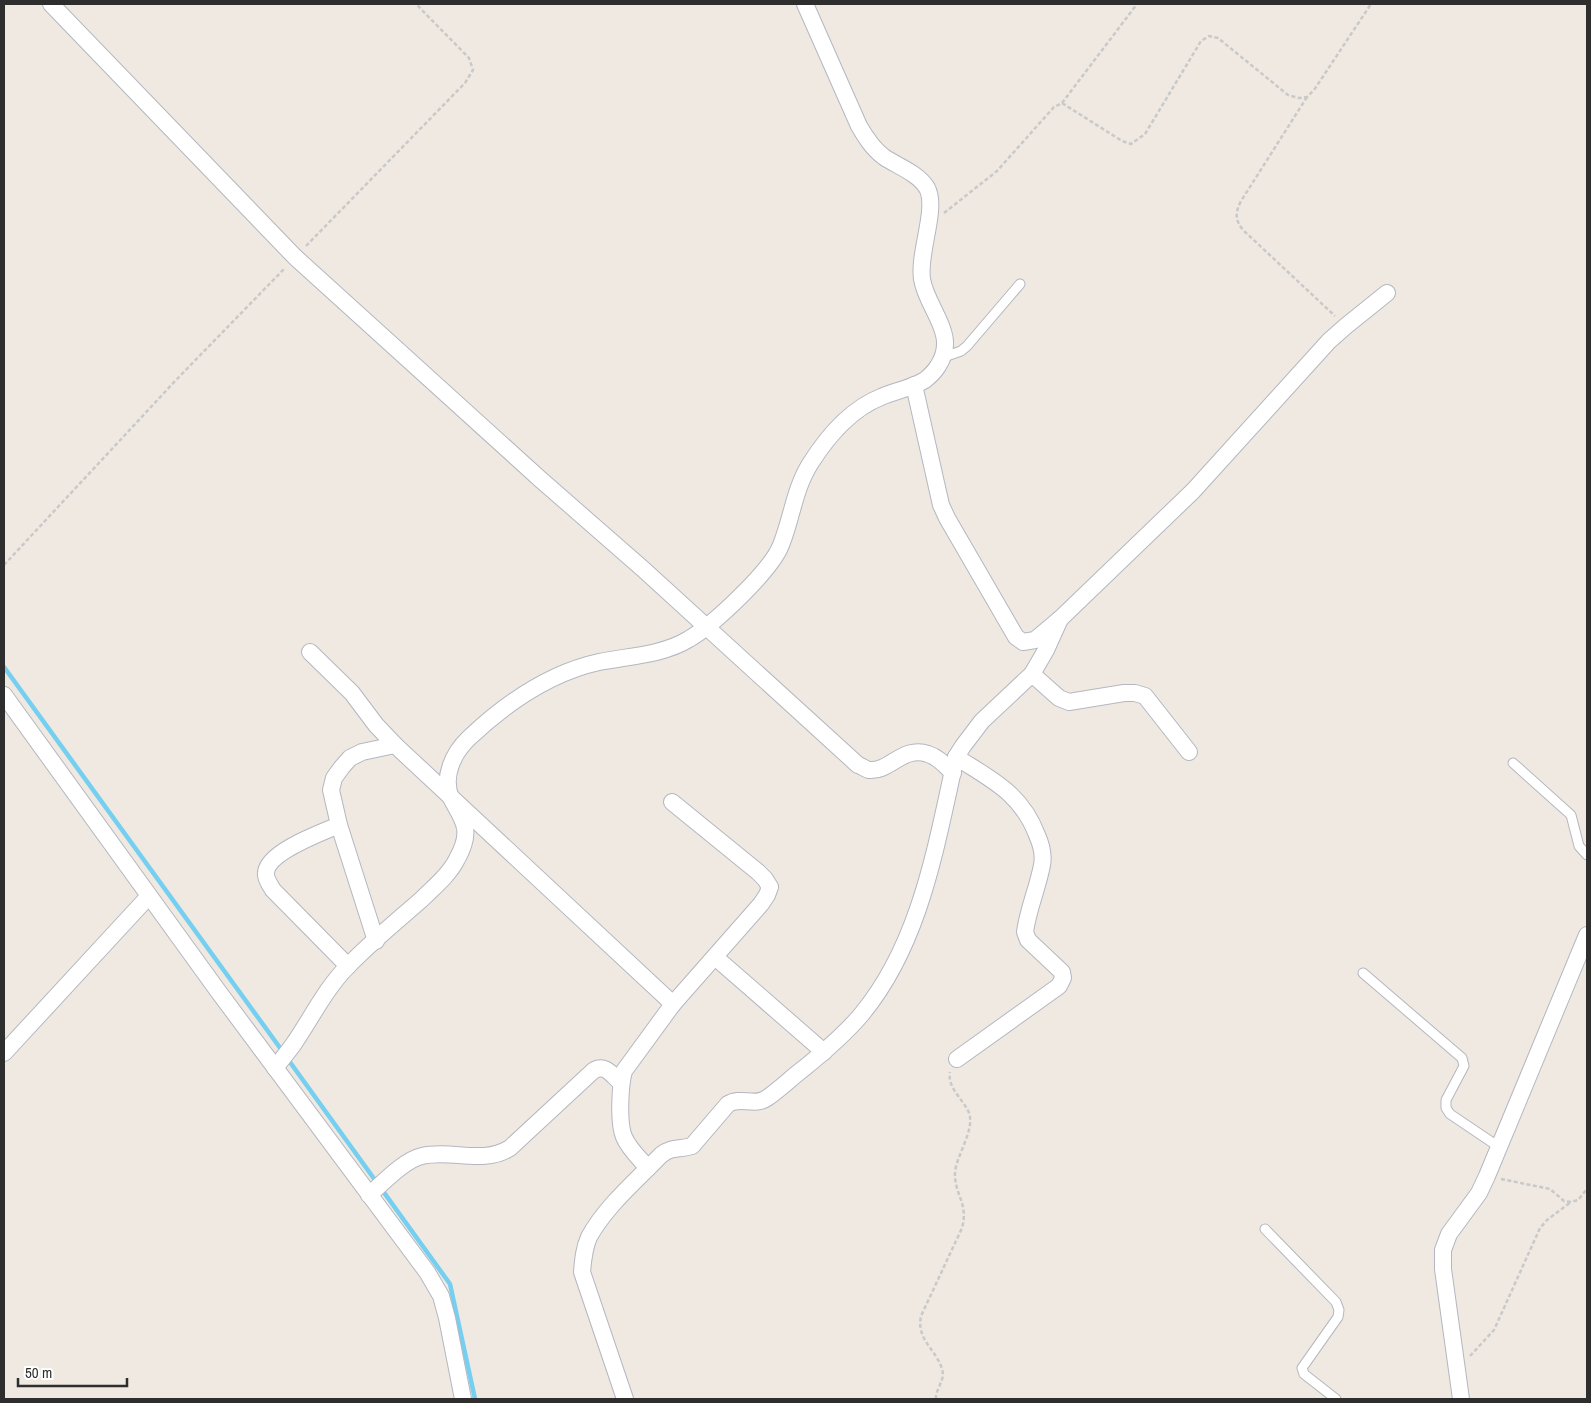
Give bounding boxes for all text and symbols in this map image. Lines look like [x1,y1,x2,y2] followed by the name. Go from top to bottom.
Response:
[18,1356,126,1388] scale bar
[25,1362,52,1383] text: 50 m

